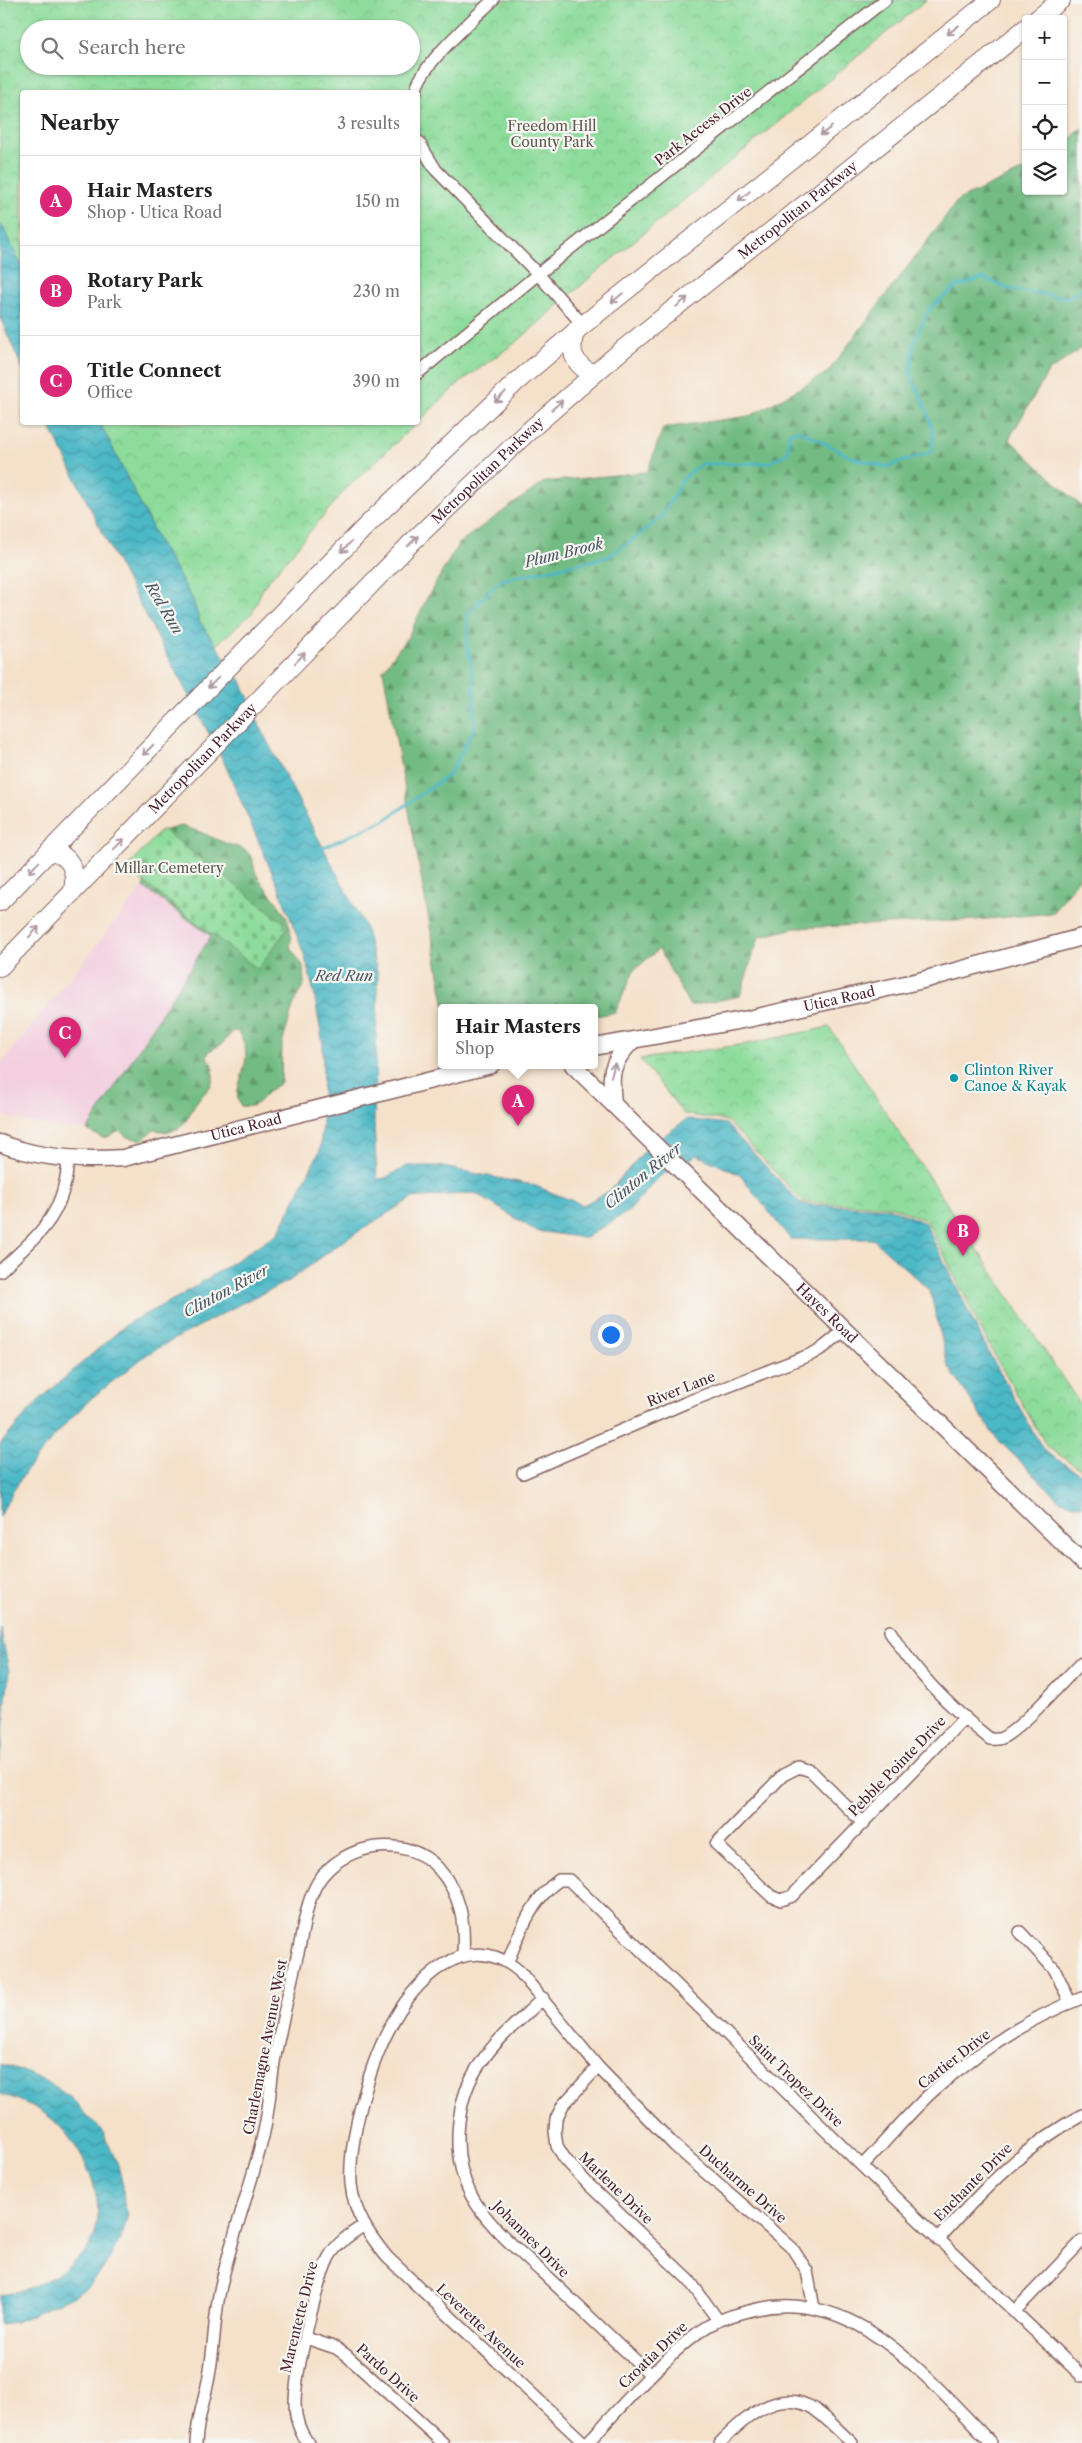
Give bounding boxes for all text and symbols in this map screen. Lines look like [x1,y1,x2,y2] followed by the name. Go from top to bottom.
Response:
[1022,15,1067,195] map controls
[1022,15,1067,60] button: +
[20,20,420,75] search box
[947,25,960,36] one-way arrow
[38,34,66,62] icon: search
[78,36,186,59] text: Search here
[1022,60,1067,105] button: −
[651,82,755,170] street label: Park Access Drive
[1022,105,1067,150] button: locate
[40,110,119,135] text: Nearby
[337,113,400,133] text: 3 results
[508,117,596,151] park label: Freedom Hill County Park
[819,126,832,137] one-way arrow
[1022,150,1067,195] button: layers
[734,157,861,263] street label: Metropolitan Parkway
[87,179,213,202] text: Hair Masters
[50,191,62,211] text: A
[355,191,400,211] text: 150 m
[737,191,750,202] one-way arrow
[87,202,222,222] text: Shop · Utica Road
[87,269,203,292] text: Rotary Park
[50,281,62,301] text: B
[353,281,400,301] text: 230 m
[87,292,122,312] text: Park
[610,292,623,303] one-way arrow
[675,296,688,307] one-way arrow
[87,359,221,382] text: Title Connect
[50,371,62,391] text: C
[353,371,400,391] text: 390 m
[87,382,133,402] text: Office
[494,391,507,403] one-way arrow
[550,400,563,411] one-way arrow
[428,413,547,528] street label: Metropolitan Parkway
[522,534,605,572] water label: Plum Brook
[407,535,420,547] one-way arrow
[340,541,352,553] one-way arrow
[141,577,187,637] water label: Red Run
[294,651,306,664] one-way arrow
[207,677,219,690] one-way arrow
[145,699,261,817] street label: Metropolitan Parkway
[142,744,154,756] one-way arrow
[113,838,125,850] one-way arrow
[114,859,224,877] park label: Millar Cemetery
[28,860,40,873] one-way arrow
[28,926,40,938] one-way arrow
[314,966,373,985] water label: Red Run
[802,982,877,1015] street label: Utica Road
[438,1004,598,1069] popup
[455,1015,581,1038] text: Hair Masters
[49,1017,81,1058] pin: C
[455,1038,494,1058] text: Shop
[964,1061,1068,1095] place label: Clinton River Canoe & Kayak
[609,1062,618,1078] one-way arrow
[948,1072,960,1084] marker: Clinton River Canoe & Kayak
[502,1085,534,1126] pin: A
[209,1109,284,1145] street label: Utica Road
[600,1138,686,1213] water label: Clinton River
[947,1215,979,1256] pin: B
[180,1260,273,1321] water label: Clinton River
[793,1279,862,1347] street label: Hayes Road
[598,1322,624,1348] your location
[644,1367,718,1411] street label: River Lane
[844,1712,950,1820] street label: Pebble Pointe Drive
[239,1958,291,2136] street label: Charlemagne Avenue West
[914,2025,994,2093] street label: Cartier Drive
[745,2031,847,2131] street label: Saint Tropez Drive
[930,2139,1016,2225] street label: Enchante Drive
[695,2141,791,2227] street label: Ducharme Drive
[575,2148,657,2228] street label: Marlene Drive
[487,2195,573,2281] street label: Johannes Drive
[276,2259,322,2375] street label: Marentette Drive
[432,2280,530,2372] street label: Leverette Avenue
[615,2318,691,2392] street label: Croatia Drive
[352,2340,424,2406] street label: Pardo Drive

